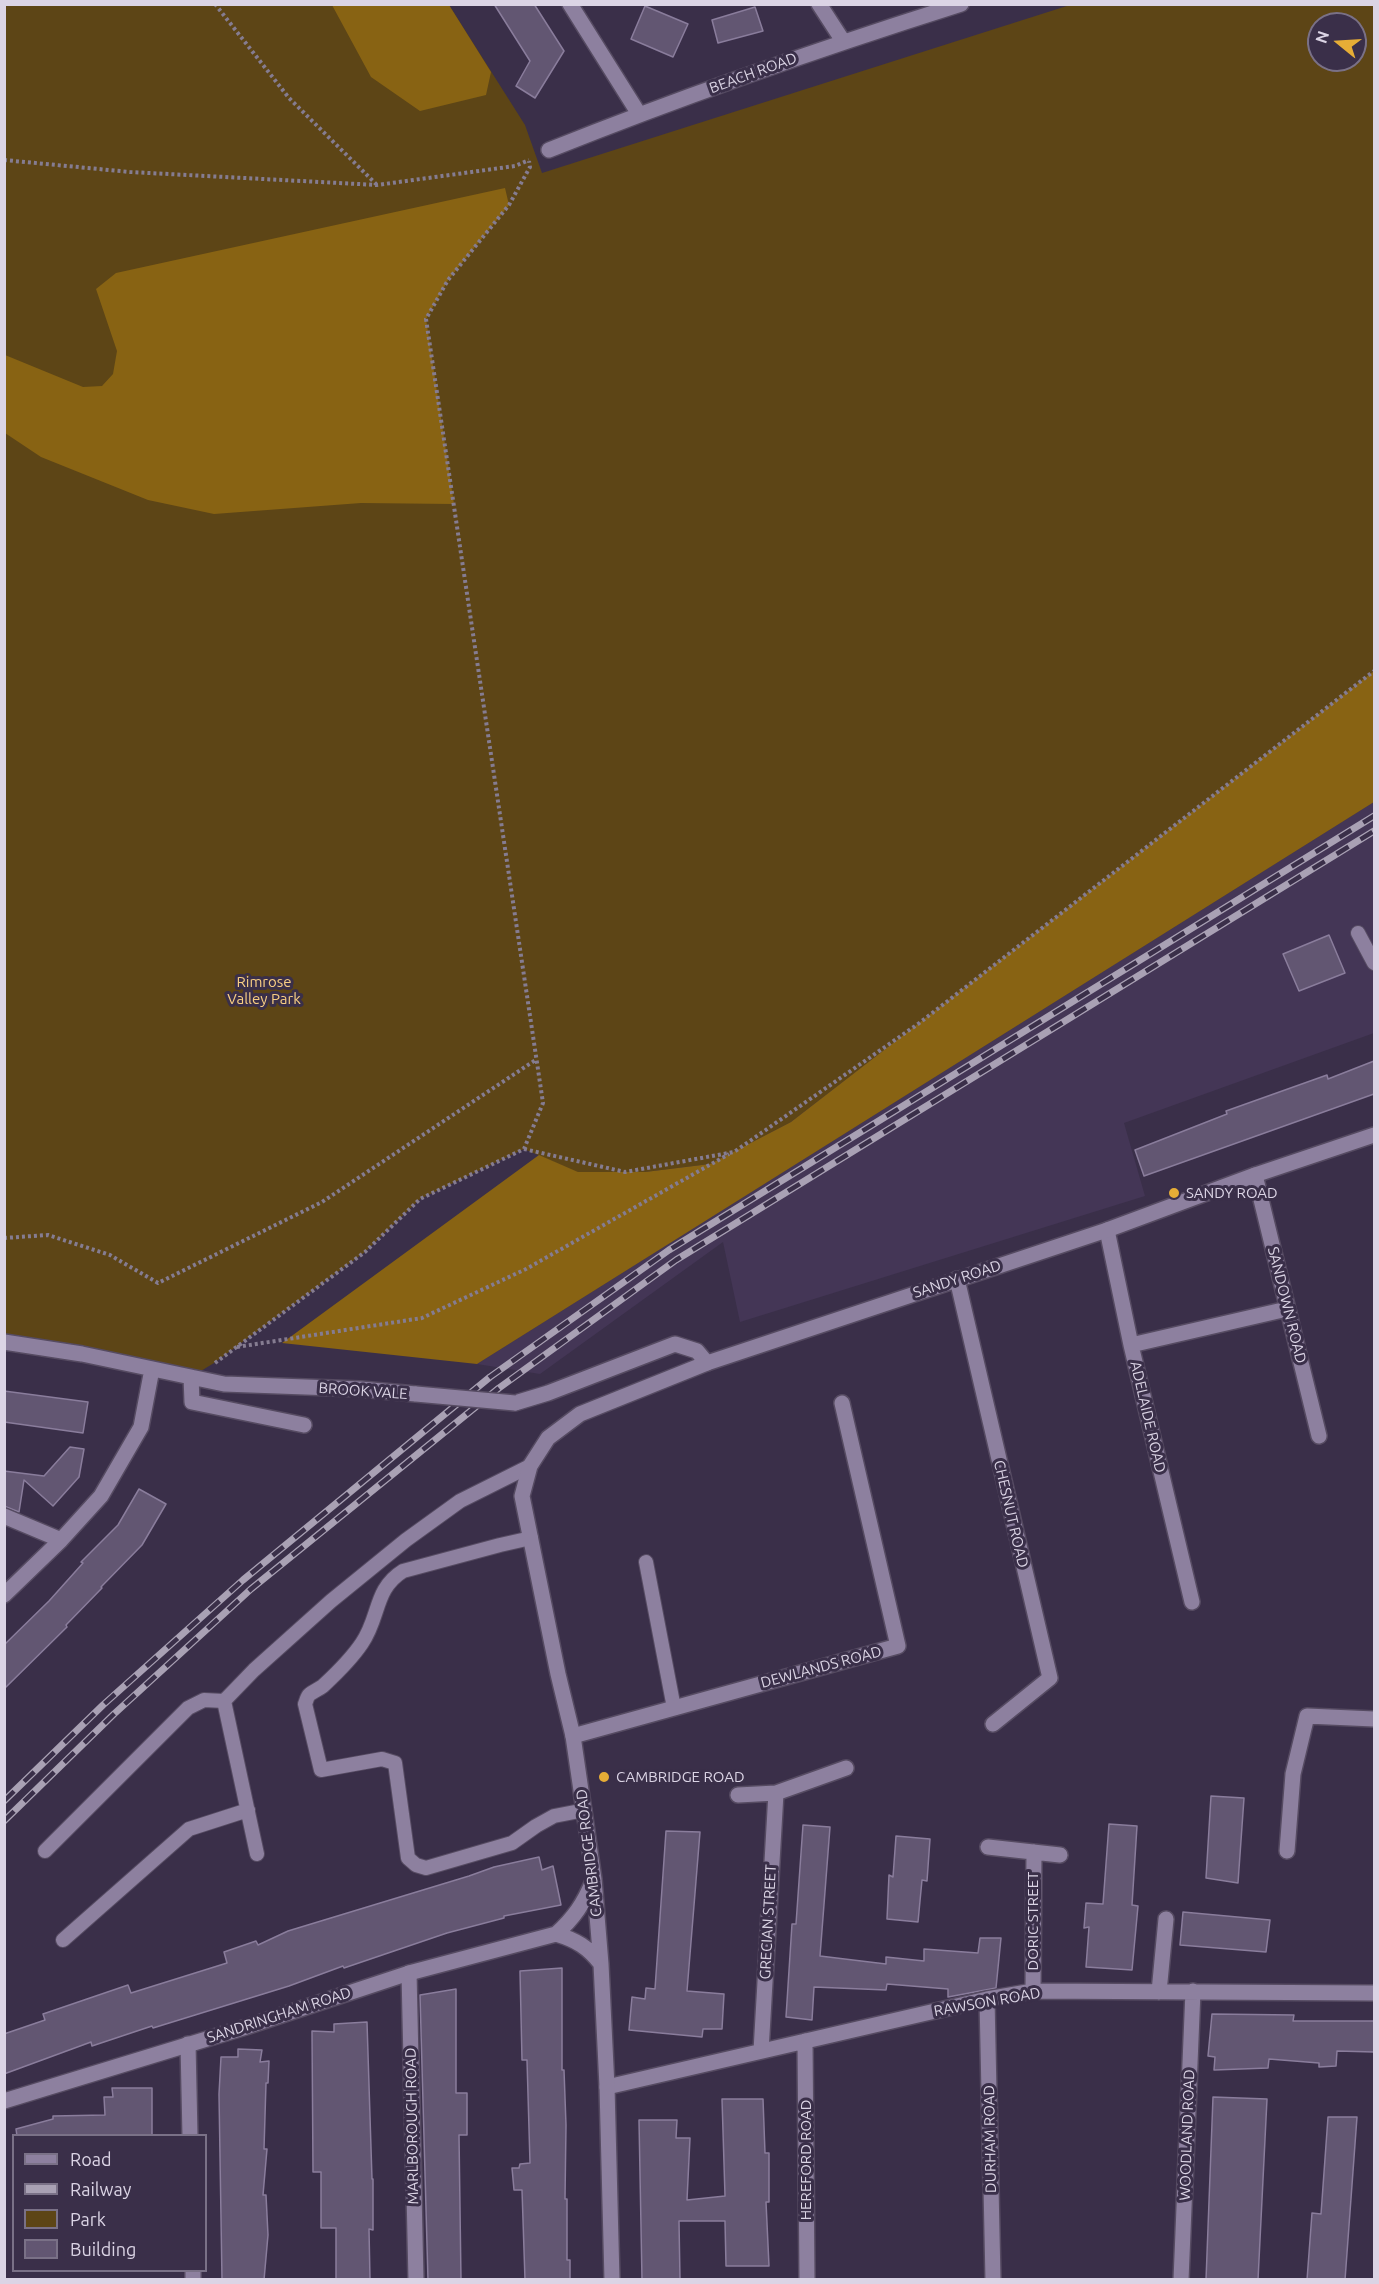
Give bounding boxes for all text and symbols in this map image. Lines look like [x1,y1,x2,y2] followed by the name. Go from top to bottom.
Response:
[1307,12,1367,72] north arrow
[1311,29,1332,46] text: N
[707,49,799,97] street label: BEACH ROAD
[227,973,301,1008] park label: Rimrose Valley Park
[1186,1184,1278,1202] place label: SANDY ROAD
[1167,1186,1181,1200] marker: SANDY ROAD
[1264,1245,1310,1365] street label: SANDOWN ROAD
[911,1256,1003,1302] street label: SANDY ROAD
[1126,1359,1170,1475] street label: ADELAIDE ROAD
[318,1379,408,1403] street label: BROOK VALE
[990,1458,1032,1570] street label: CHESNUT ROAD
[759,1642,883,1692] street label: DEWLANDS ROAD
[616,1768,745,1786] place label: CAMBRIDGE ROAD
[597,1770,611,1784] marker: CAMBRIDGE ROAD
[572,1788,606,1918] street label: CAMBRIDGE ROAD
[756,1864,780,1980] street label: GRECIAN STREET
[1024,1872,1042,1970] street label: DORIC STREET
[205,1983,353,2047] street label: SANDRINGHAM ROAD
[932,1984,1042,2020] street label: RAWSON ROAD
[402,2047,422,2205] street label: MARLBOROUGH ROAD
[1176,2069,1198,2201] street label: WOODLAND ROAD
[980,2085,1000,2193] street label: DURHAM ROAD
[797,2100,815,2220] street label: HEREFORD ROAD
[12,2134,207,2272] legend
[70,2149,112,2169] text: Road
[70,2179,131,2199] text: Railway
[70,2209,106,2229] text: Park
[70,2239,136,2259] text: Building

